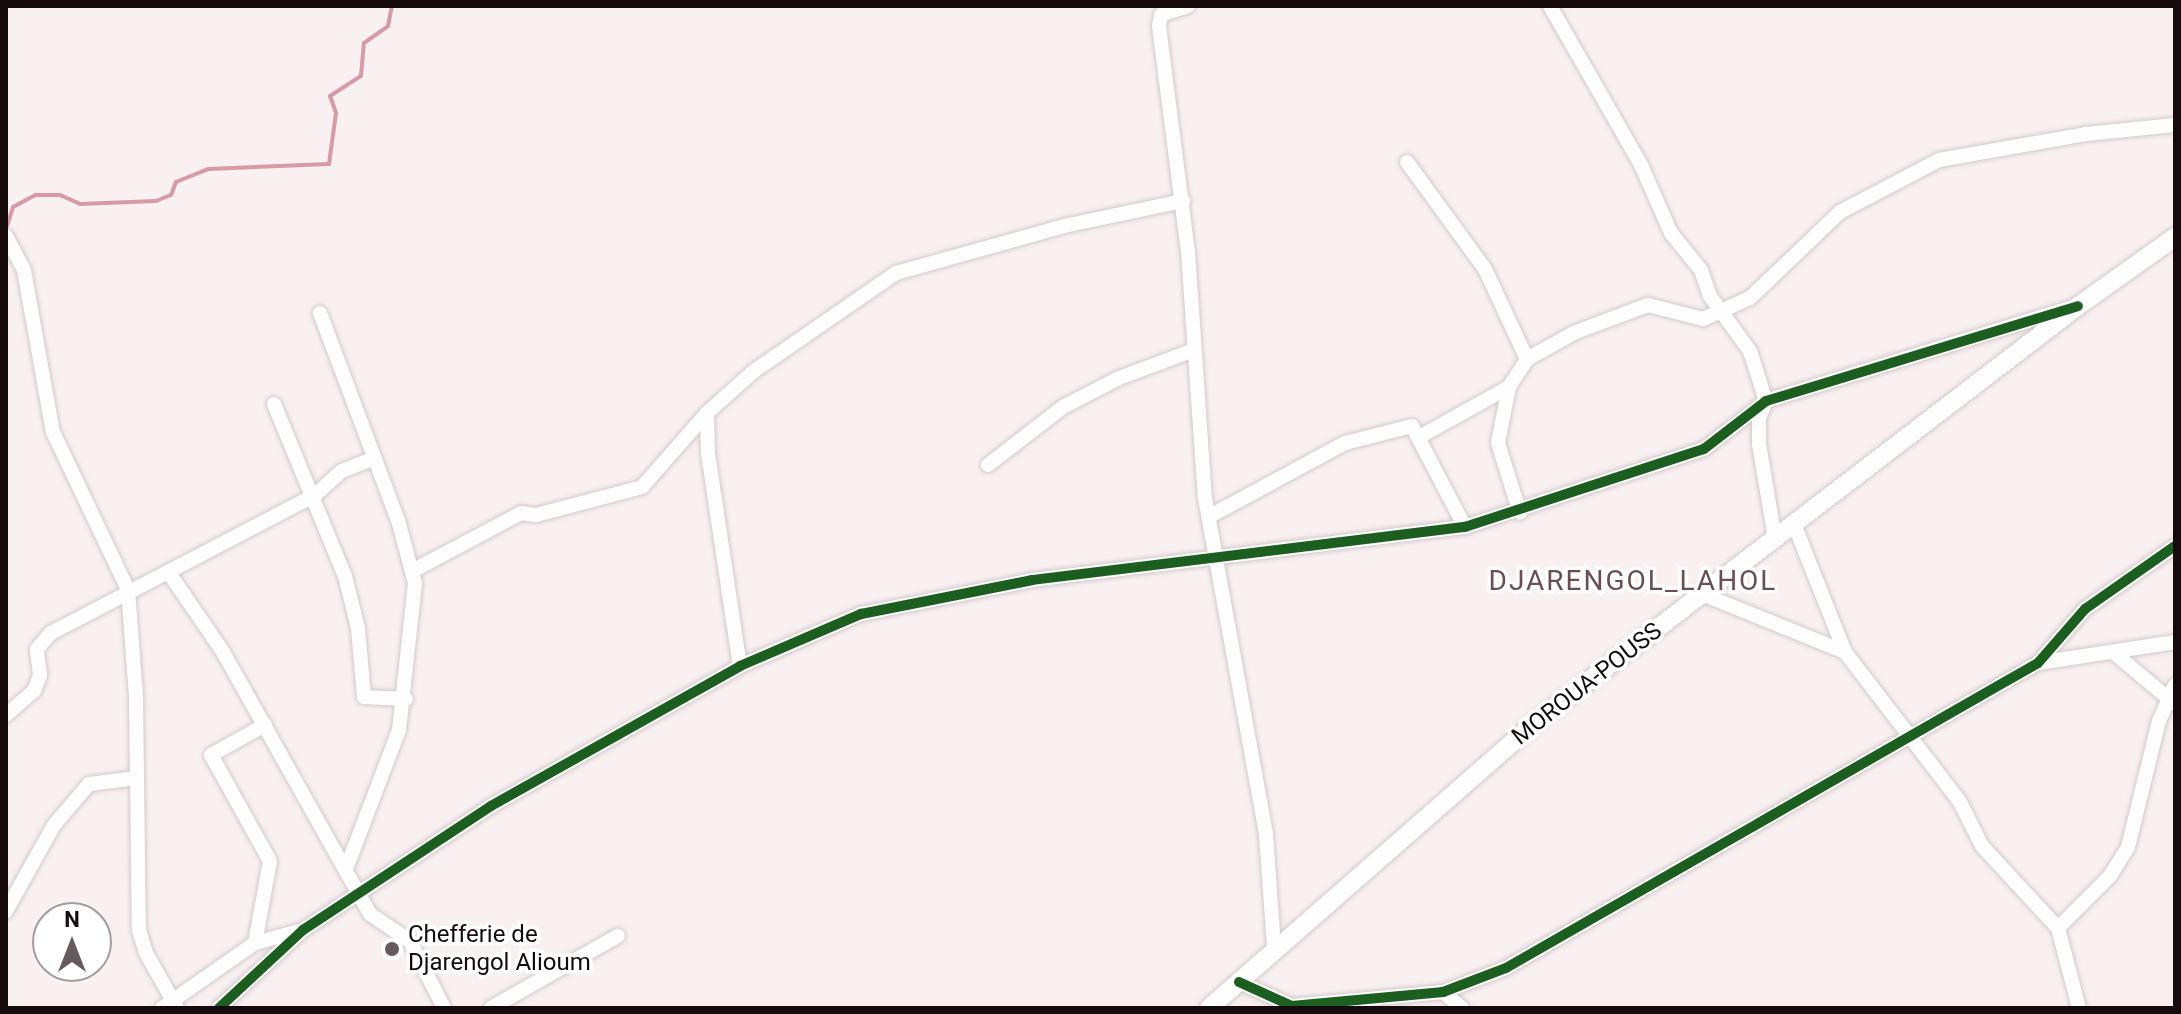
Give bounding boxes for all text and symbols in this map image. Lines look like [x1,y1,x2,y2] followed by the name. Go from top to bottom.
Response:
[1489,564,1777,598] district label: DJARENGOL_LAHOL
[1506,617,1668,751] street label: MOROUA-POUSS
[32,902,112,982] north arrow
[64,907,80,932] text: N
[408,921,591,977] place label: Chefferie de Djarengol Alioum
[383,940,401,958] marker: Chefferie de Djarengol Alioum

